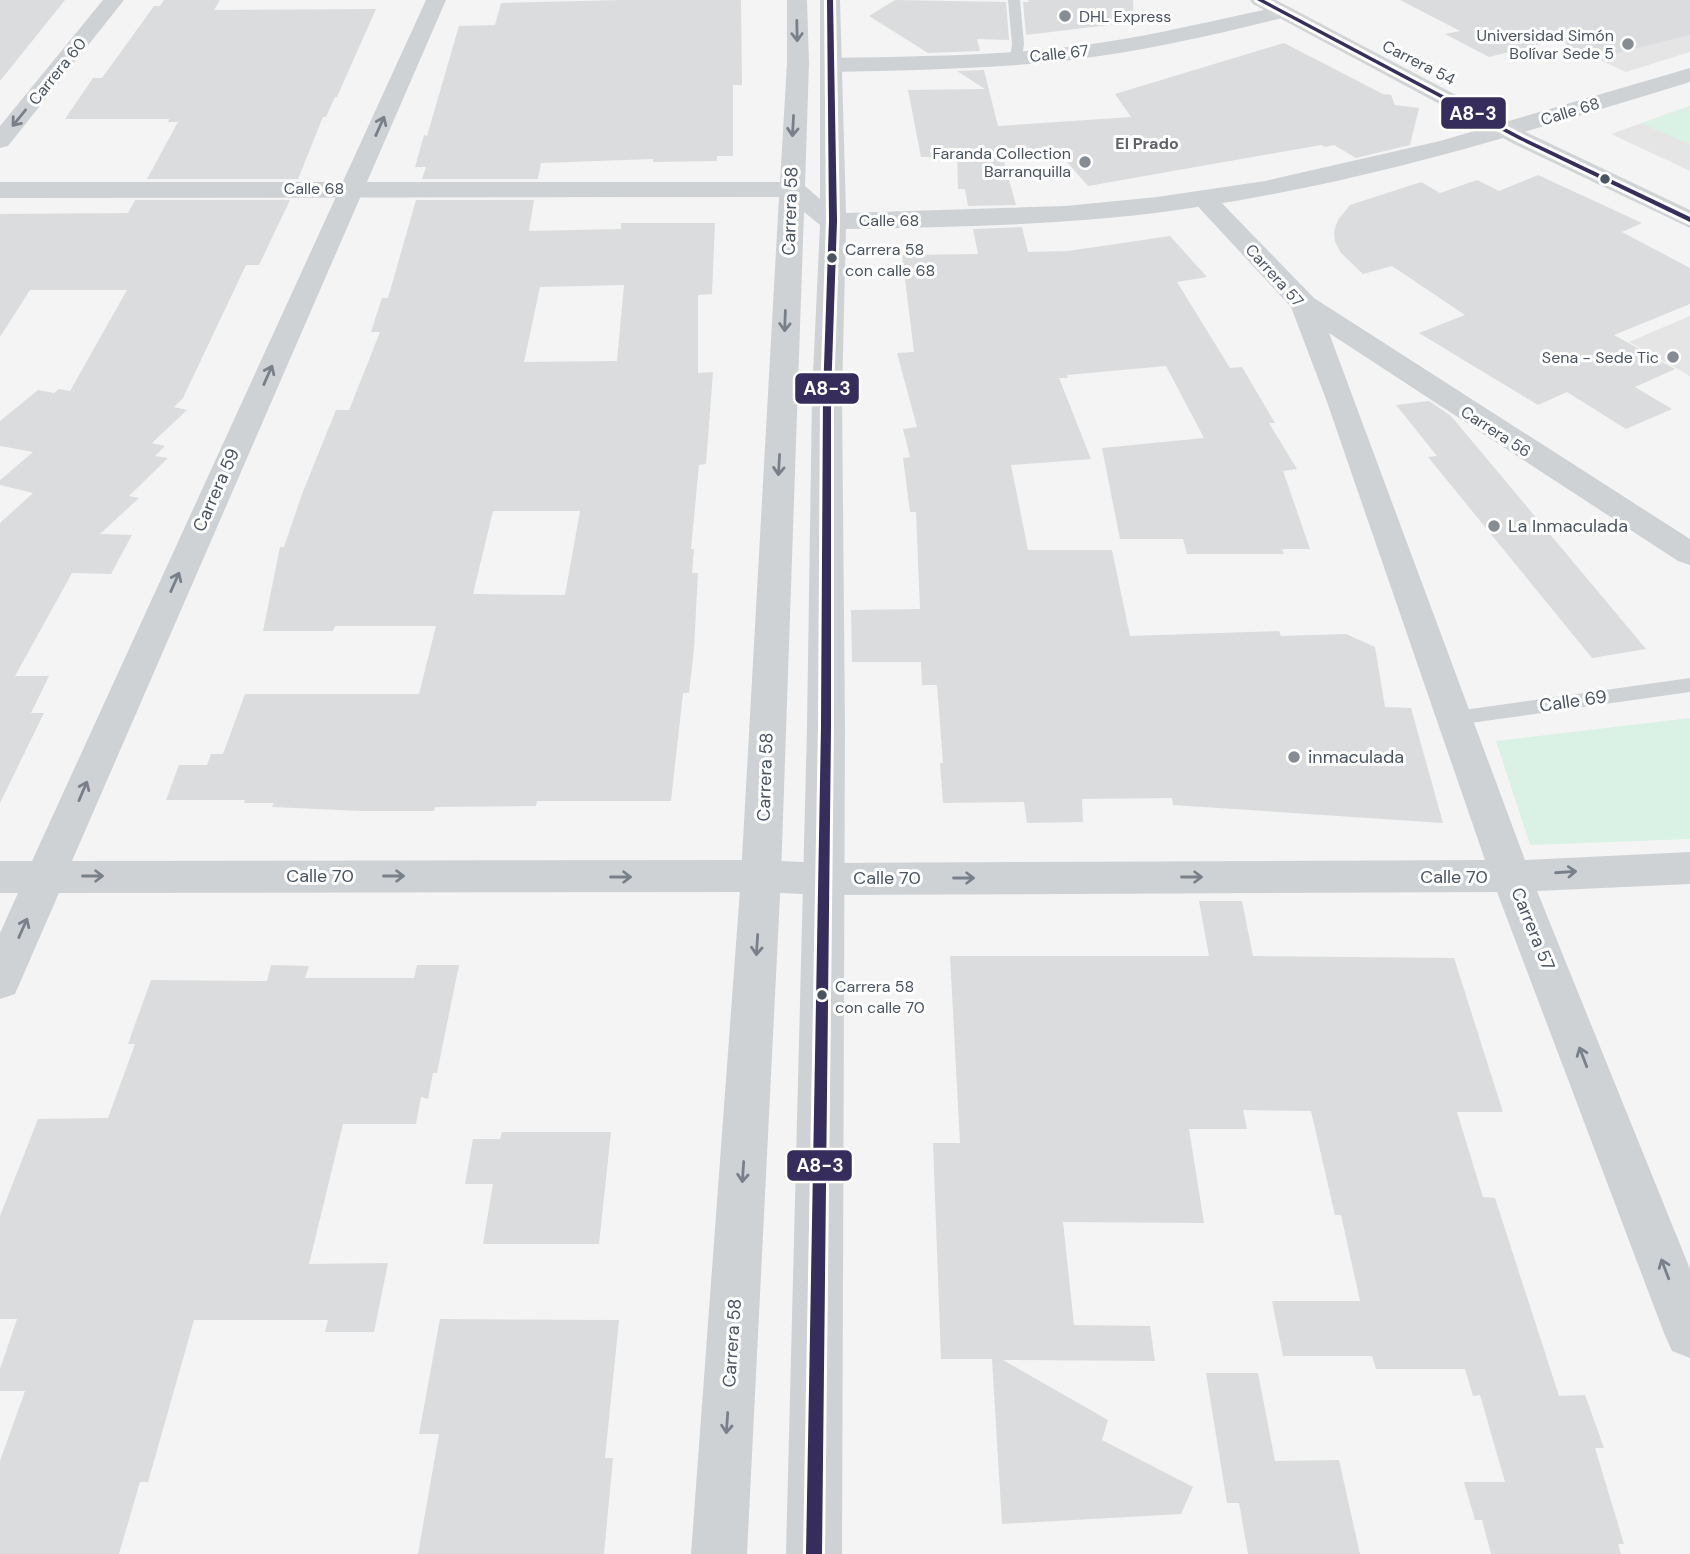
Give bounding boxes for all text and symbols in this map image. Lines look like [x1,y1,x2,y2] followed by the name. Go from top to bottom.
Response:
[1079,6,1171,27] place label: DHL Express
[1057,8,1073,24] marker: DHL Express
[790,20,804,43] one-way arrow
[1477,25,1614,64] place label: Universidad Simón Bolívar Sede 5
[24,33,91,109] street label: Carrera 60
[1379,35,1459,90] street label: Carrera 54
[1620,36,1636,52] marker: Universidad Simón Bolívar Sede 5
[1029,40,1089,67] street label: Calle 67
[1538,93,1602,130] street label: Calle 68
[1440,96,1507,130] line badge: A8-3
[1449,101,1497,126] text: A8-3
[11,108,27,126] one-way arrow
[787,114,800,137] one-way arrow
[374,116,387,137] one-way arrow
[1115,133,1179,154] district label: El Prado
[933,143,1071,182] place label: Faranda Collection Barranquilla
[1077,154,1093,170] marker: Faranda Collection Barranquilla
[776,166,804,256] street label: Carrera 58
[1598,172,1612,186] unlabelled marker
[284,178,344,199] street label: Calle 68
[859,210,919,231] street label: Calle 68
[845,239,935,281] place label: Carrera 58 con calle 68
[1241,239,1308,311] street label: Carrera 57
[825,251,839,265] marker: Carrera 58 con calle 68
[779,309,792,332] one-way arrow
[1542,347,1659,368] place label: Sena - Sede Tic
[1665,349,1681,365] marker: Sena - Sede Tic
[262,365,275,386] one-way arrow
[794,372,860,405] line badge: A8-3
[803,376,851,401] text: A8-3
[1457,401,1535,462] street label: Carrera 56
[187,445,245,535] street label: Carrera 59
[773,453,786,476] one-way arrow
[1508,514,1628,538] place label: La Inmaculada
[1486,518,1502,534] marker: La Inmaculada
[169,572,182,594] one-way arrow
[1538,684,1608,718] street label: Calle 69
[751,732,779,822] street label: Carrera 58
[1308,745,1404,769] place label: inmaculada
[1286,749,1302,765] marker: inmaculada
[77,781,90,802] one-way arrow
[286,864,354,888] street label: Calle 70
[1420,865,1488,889] street label: Calle 70
[853,866,921,890] street label: Calle 70
[1554,866,1577,879] one-way arrow
[81,869,104,883] one-way arrow
[382,869,405,883] one-way arrow
[609,870,632,884] one-way arrow
[1180,870,1203,884] one-way arrow
[952,871,975,885] one-way arrow
[1505,884,1561,974] street label: Carrera 57
[17,918,30,940] one-way arrow
[750,933,763,955] one-way arrow
[835,976,925,1018] place label: Carrera 58 con calle 70
[815,988,829,1002] marker: Carrera 58 con calle 70
[1576,1047,1589,1068] one-way arrow
[786,1149,853,1182] line badge: A8-3
[796,1153,844,1178] text: A8-3
[736,1160,749,1182] one-way arrow
[1658,1259,1671,1281] one-way arrow
[717,1298,747,1388] street label: Carrera 58
[720,1411,733,1434] one-way arrow

